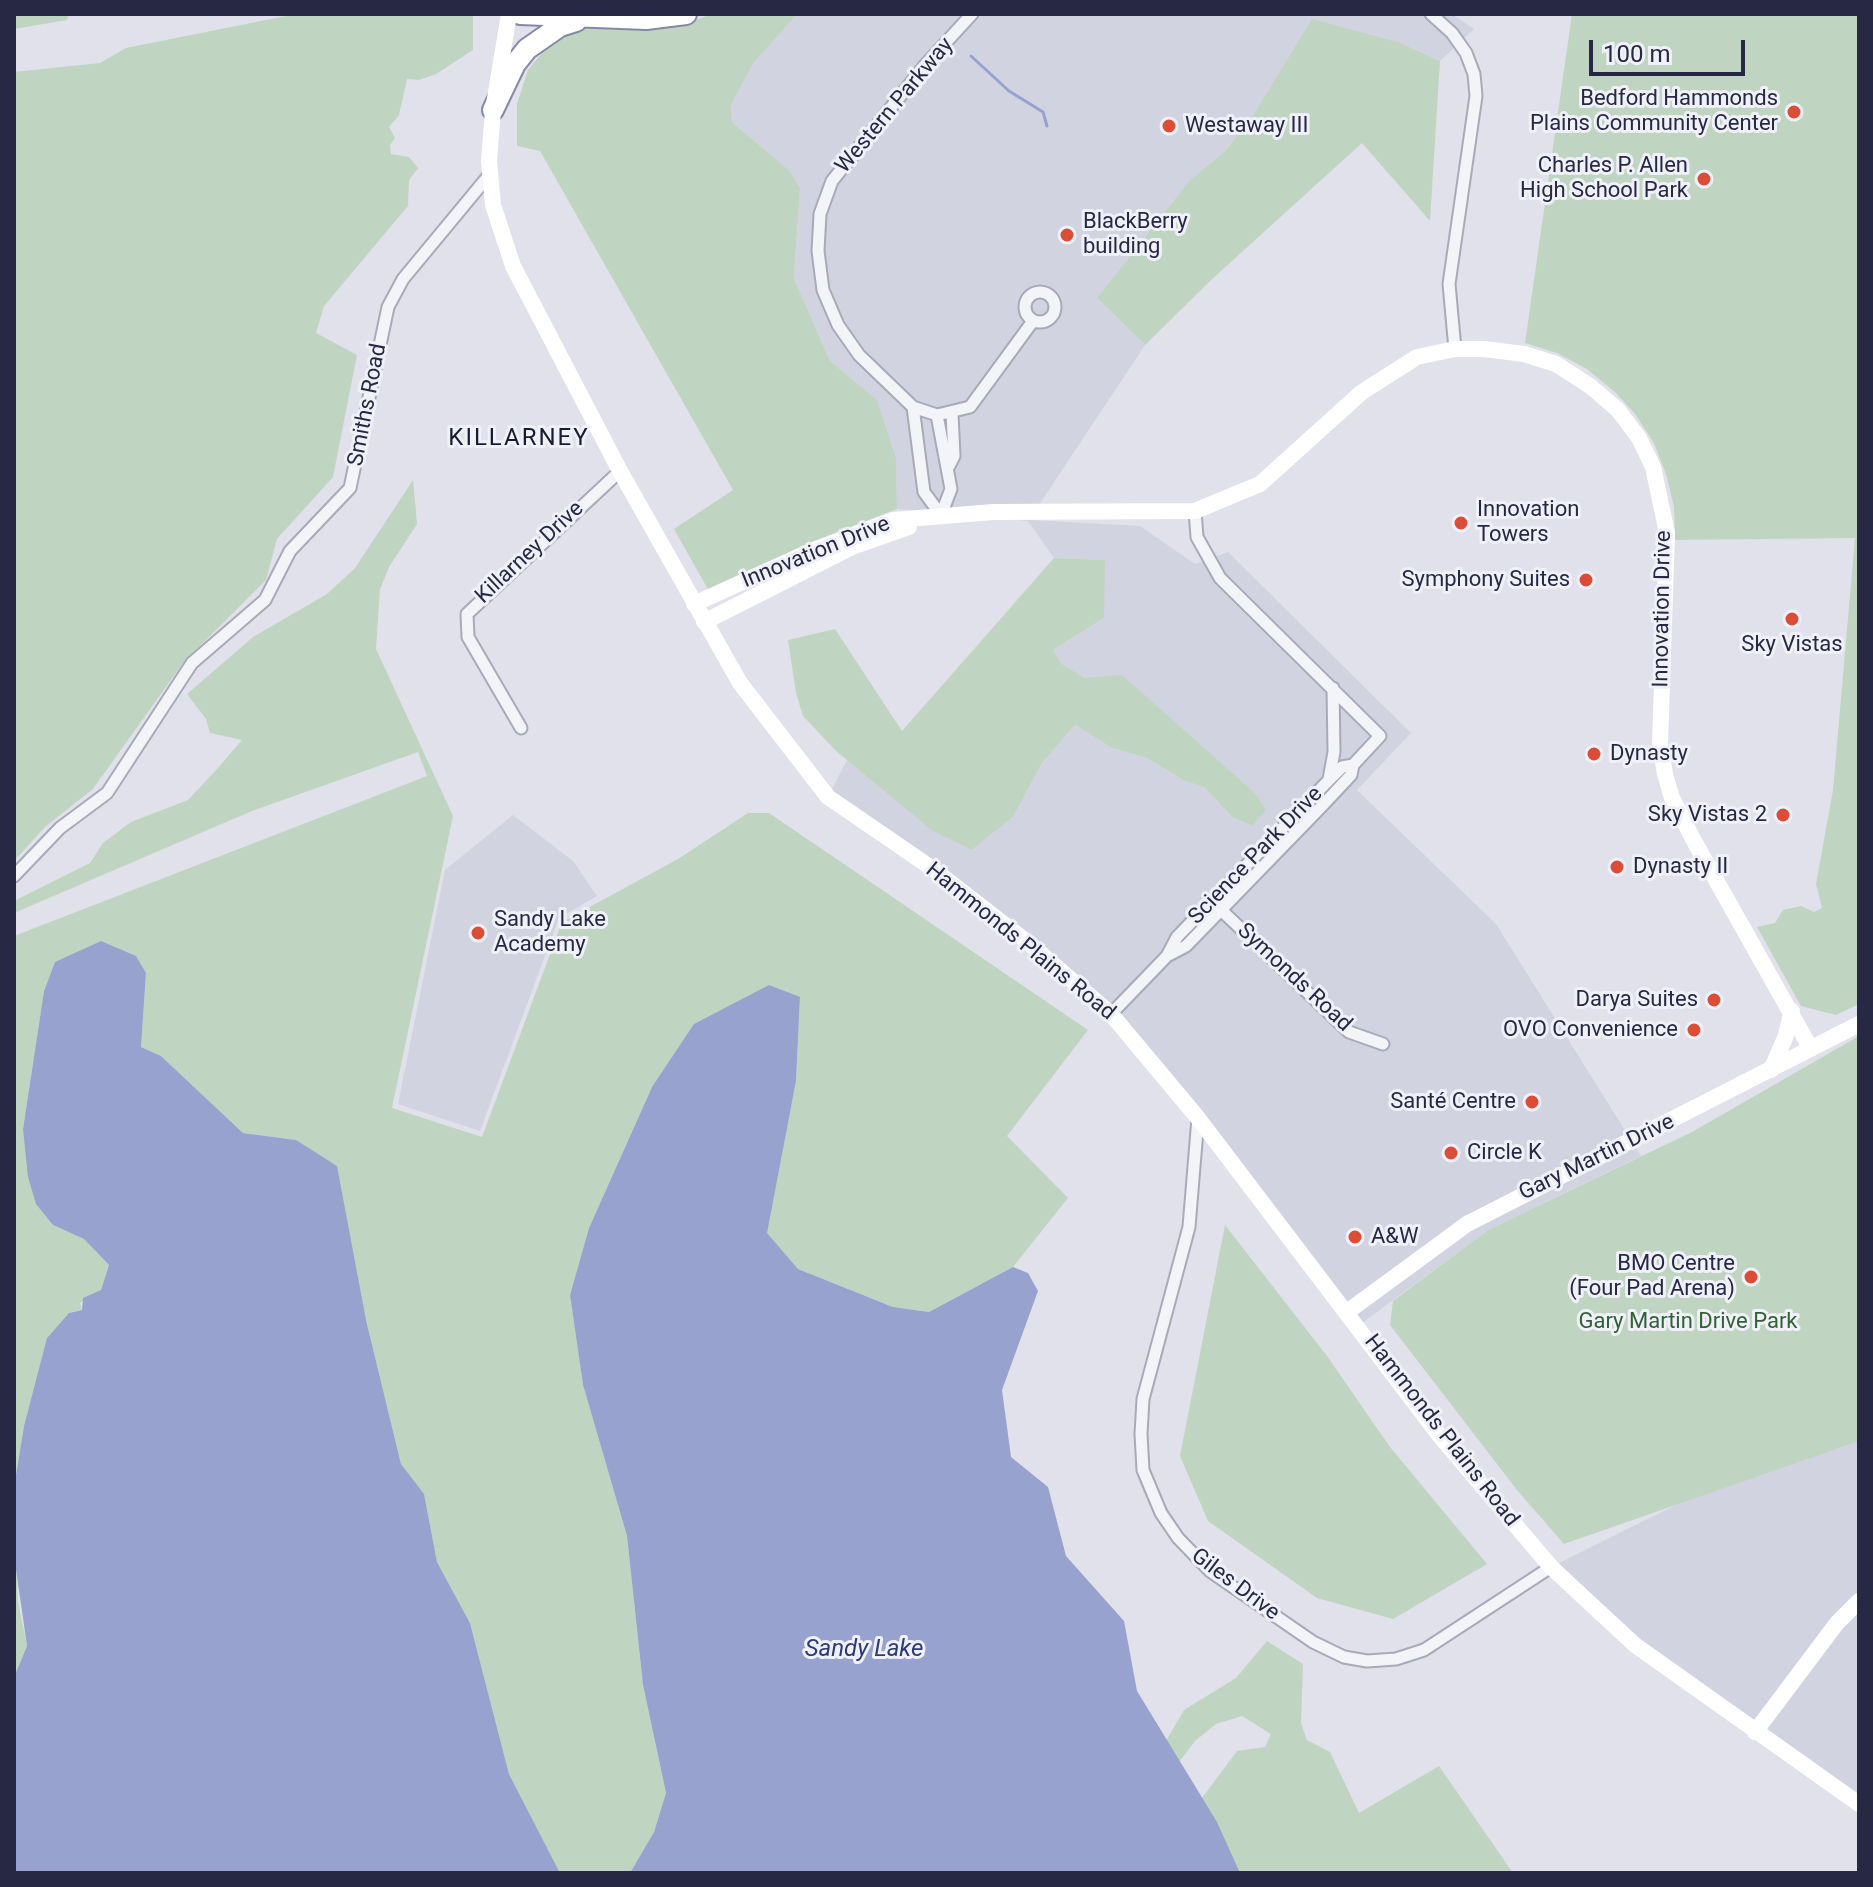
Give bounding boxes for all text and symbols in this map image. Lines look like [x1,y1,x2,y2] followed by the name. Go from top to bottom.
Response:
[1593,24,1749,74] scale bar
[831,33,959,179] street label: Western Parkway
[1603,40,1670,68] text: 100 m
[1530,86,1778,138] place label: Bedford Hammonds Plains Community Center
[1785,103,1803,121] marker: Bedford Hammonds Plains Community Center
[1185,113,1309,139] place label: Westaway III
[1160,117,1178,135] marker: Westaway III
[1520,153,1688,204] place label: Charles P. Allen High School Park
[1695,170,1713,188] marker: Charles P. Allen High School Park
[1083,209,1188,260] place label: BlackBerry building
[1058,226,1076,244] marker: BlackBerry building
[343,341,393,469] street label: Smiths Road
[448,425,590,453] district label: KILLARNEY
[470,496,590,610] street label: Killarney Drive
[1477,497,1579,548] place label: Innovation Towers
[738,511,894,595] street label: Innovation Drive
[1452,514,1470,532] marker: Innovation Towers
[1648,530,1678,688] street label: Innovation Drive
[1401,567,1570,593] place label: Symphony Suites
[1577,571,1595,589] marker: Symphony Suites
[1783,610,1801,628] marker: Sky Vistas
[1741,632,1843,658] place label: Sky Vistas
[1610,741,1688,767] place label: Dynasty
[1585,745,1603,763] marker: Dynasty
[1183,782,1329,930] street label: Science Park Drive
[1648,802,1767,828] place label: Sky Vistas 2
[1774,806,1792,824] marker: Sky Vistas 2
[1633,854,1728,880] place label: Dynasty II
[920,857,1120,1027] street label: Hammonds Plains Road
[1608,858,1626,876] marker: Dynasty II
[494,907,606,958] place label: Sandy Lake Academy
[1231,918,1357,1038] street label: Symonds Road
[469,924,487,942] marker: Sandy Lake Academy
[1576,987,1698,1013] place label: Darya Suites
[1705,991,1723,1009] marker: Darya Suites
[1503,1017,1678,1043] place label: OVO Convenience
[1685,1021,1703,1039] marker: OVO Convenience
[1390,1089,1516,1115] place label: Santé Centre
[1523,1093,1541,1111] marker: Santé Centre
[1515,1109,1679,1207] street label: Gary Martin Drive
[1467,1140,1542,1166] place label: Circle K
[1442,1144,1460,1162] marker: Circle K
[1371,1224,1419,1250] place label: A&W
[1346,1228,1364,1246] marker: A&W
[1569,1251,1735,1302] place label: BMO Centre (Four Pad Arena)
[1742,1268,1760,1286] marker: BMO Centre (Four Pad Arena)
[1578,1309,1798,1335] park label: Gary Martin Drive Park
[1358,1330,1524,1532] street label: Hammonds Plains Road
[1186,1543,1284,1627] street label: Giles Drive
[805,1636,923,1664] water label: Sandy Lake

